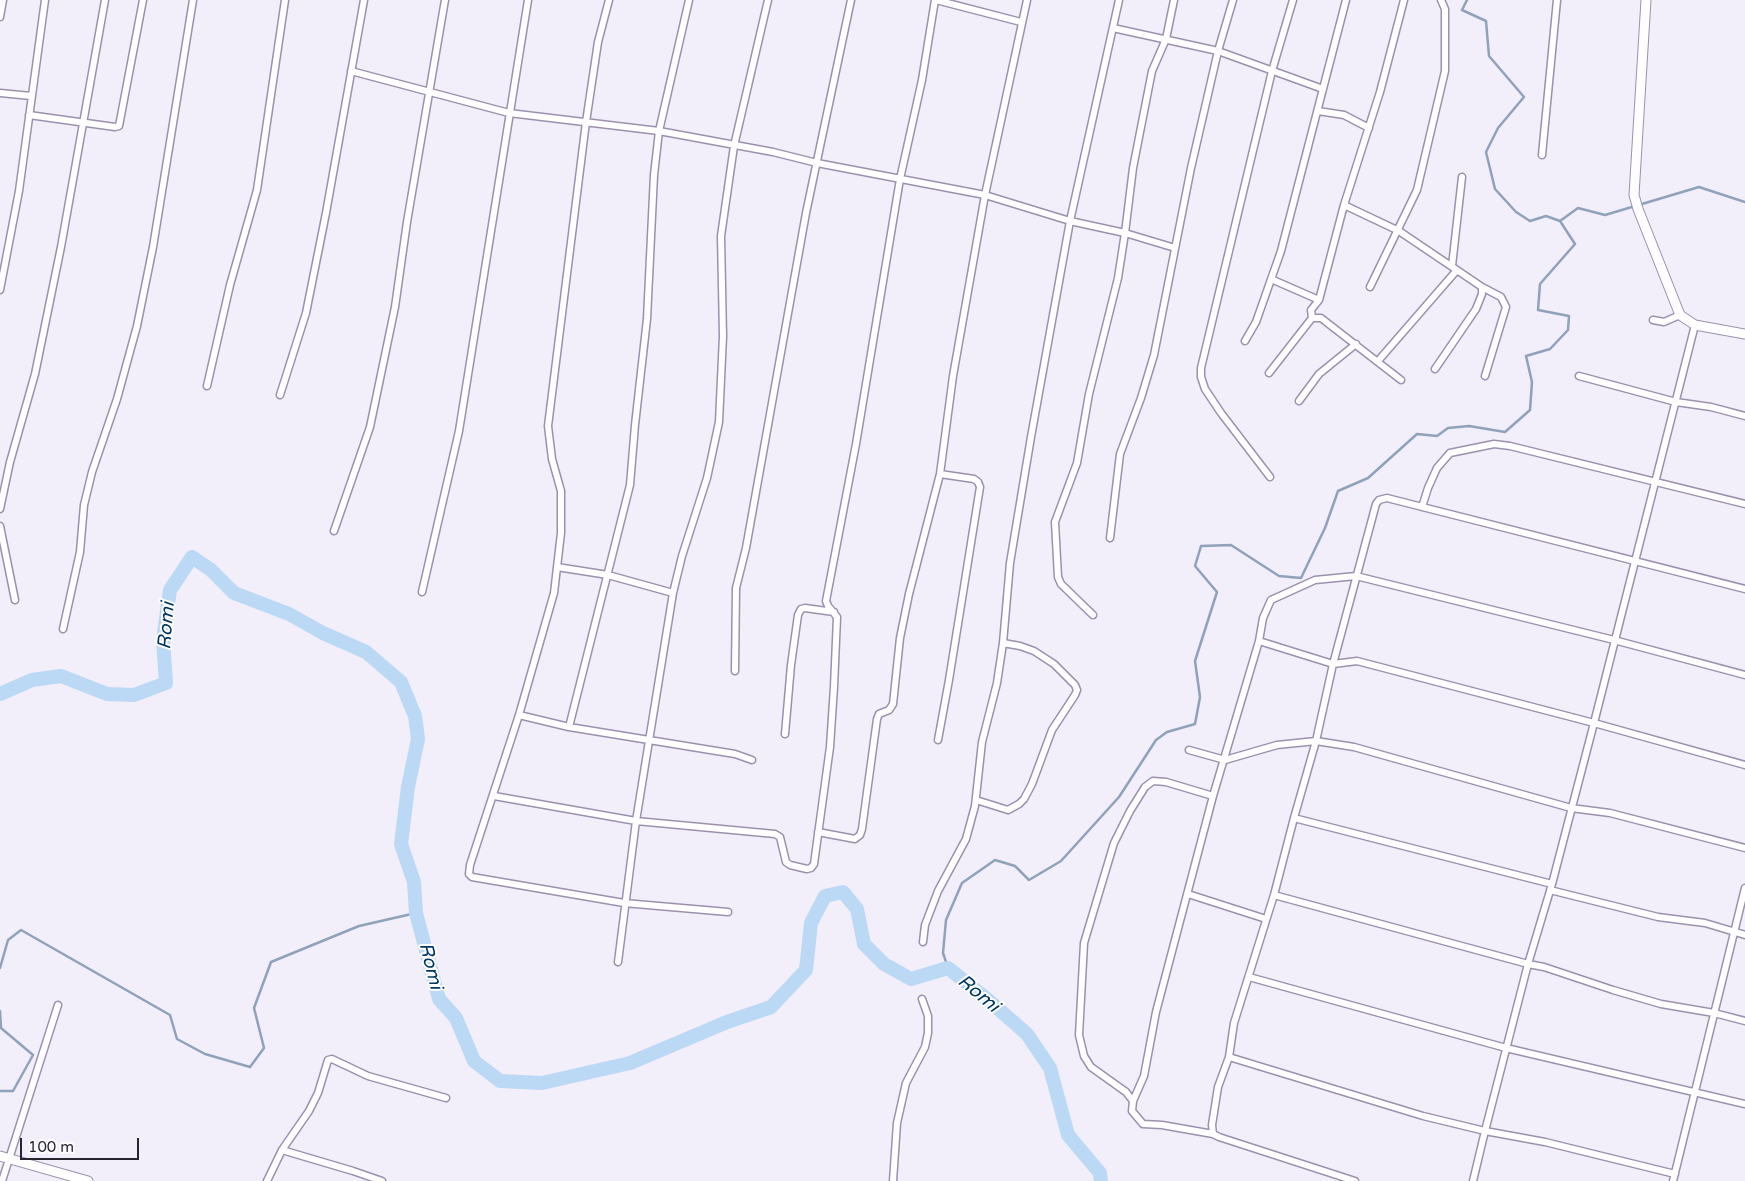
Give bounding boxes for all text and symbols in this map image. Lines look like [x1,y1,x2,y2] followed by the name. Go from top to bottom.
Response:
[154,601,180,651] water label: Romi
[413,940,447,992] water label: Romi
[953,970,1003,1018] water label: Romi
[22,1128,141,1160] scale bar
[28,1138,74,1156] text: 100 m

